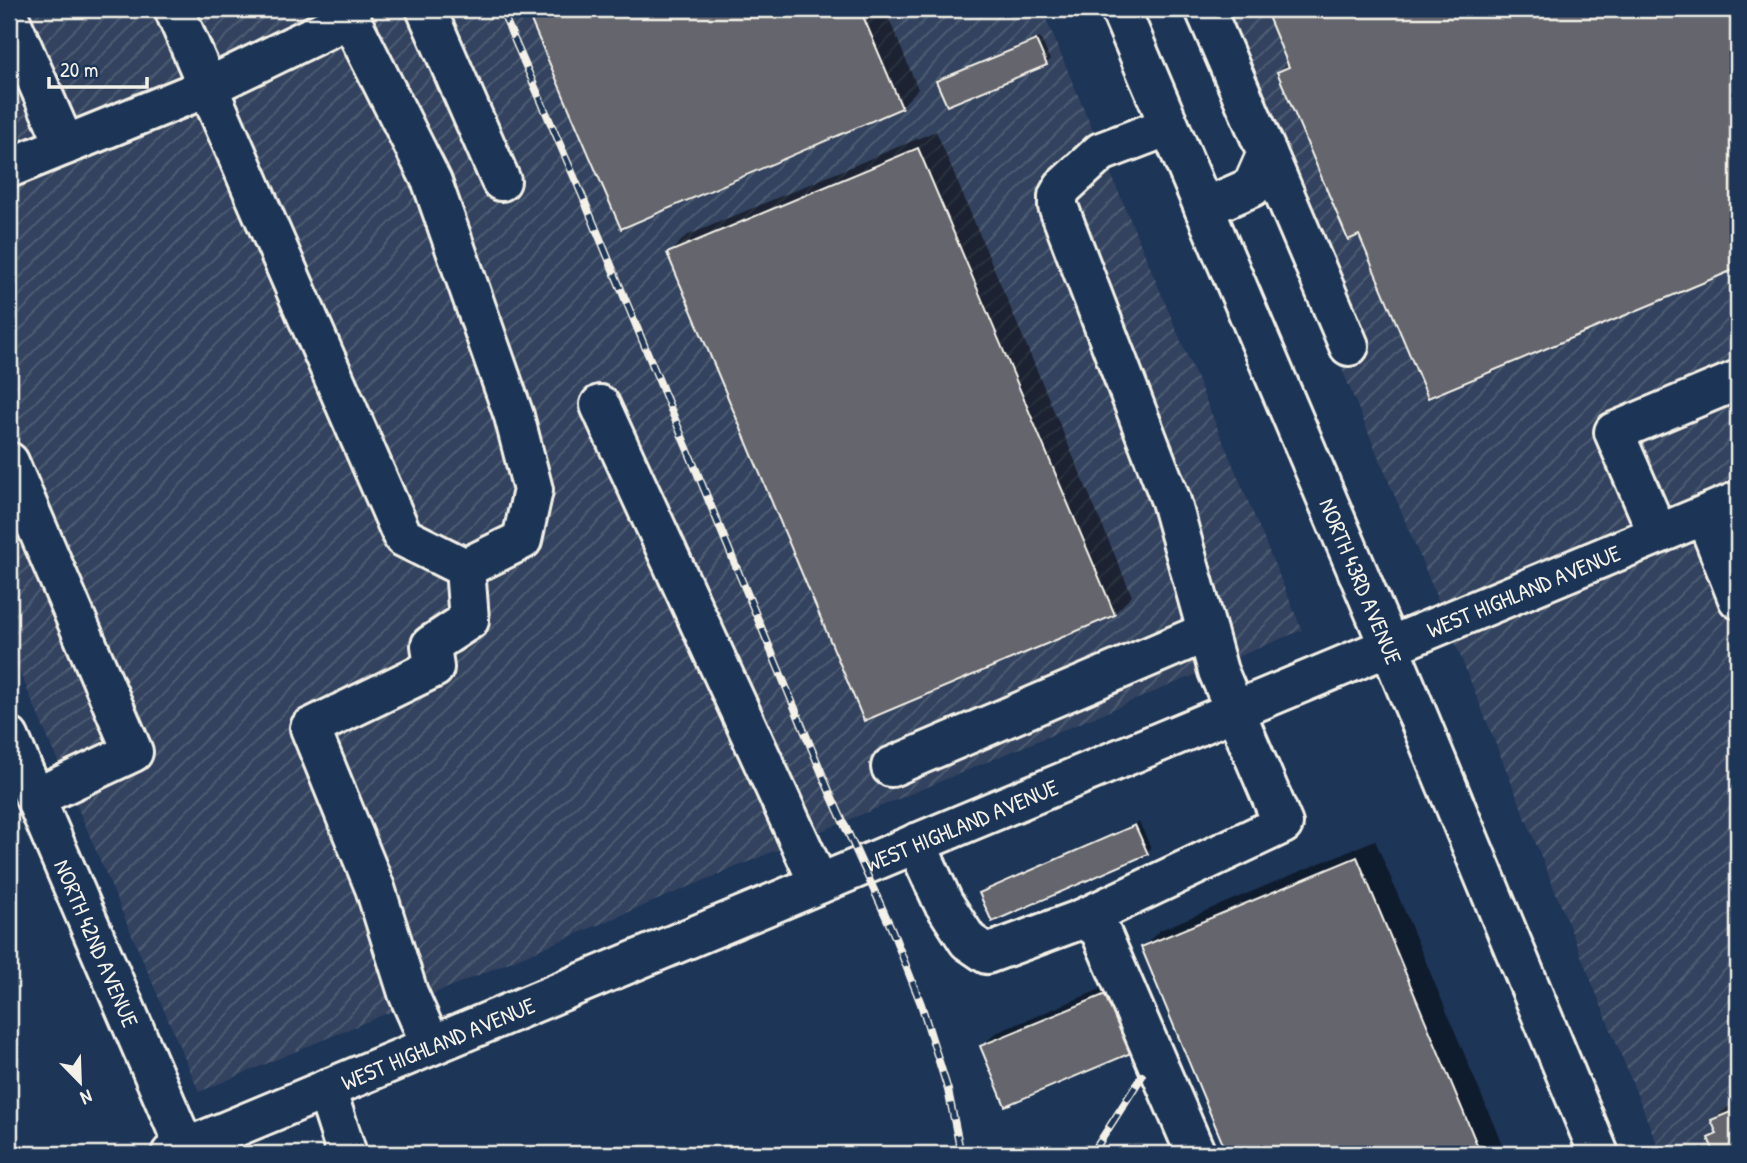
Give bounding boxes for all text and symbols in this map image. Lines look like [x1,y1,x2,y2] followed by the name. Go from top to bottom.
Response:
[49,46,147,90] scale bar
[60,55,98,84] text: 20 m
[1313,493,1410,669] street label: NORTH 43RD AVENUE
[1422,536,1625,645] street label: WEST HIGHLAND AVENUE
[860,771,1062,879] street label: WEST HIGHLAND AVENUE
[48,854,147,1032] street label: NORTH 42ND AVENUE
[336,989,539,1097] street label: WEST HIGHLAND AVENUE
[46,1048,116,1118] north arrow
[77,1084,96,1112] text: N

